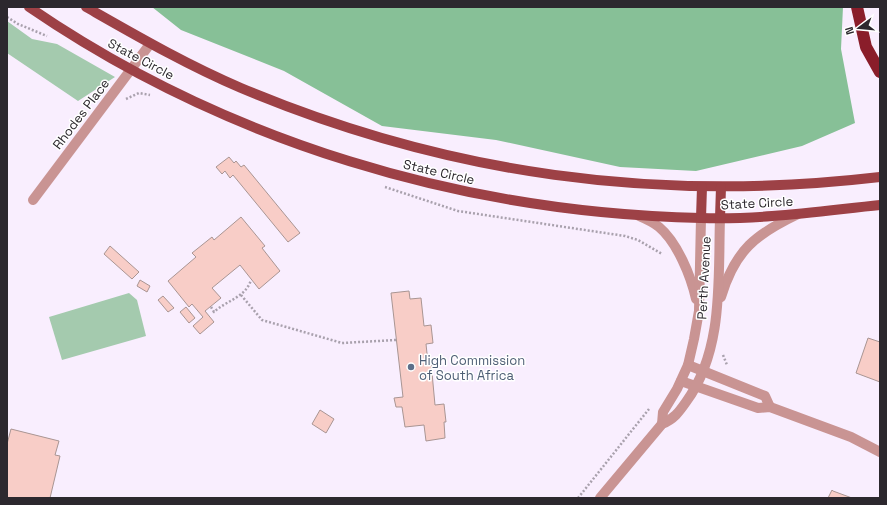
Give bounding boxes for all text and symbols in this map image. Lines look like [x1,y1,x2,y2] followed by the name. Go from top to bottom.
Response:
[839,8,879,48] north arrow
[842,25,857,36] text: N
[105,34,177,84] street label: State Circle
[49,75,113,153] street label: Rhodes Place
[402,156,476,188] street label: State Circle
[720,193,794,213] street label: State Circle
[693,236,715,320] street label: Perth Avenue
[419,352,525,384] place label: High Commission of South Africa
[406,362,416,372] marker: High Commission of South Africa

